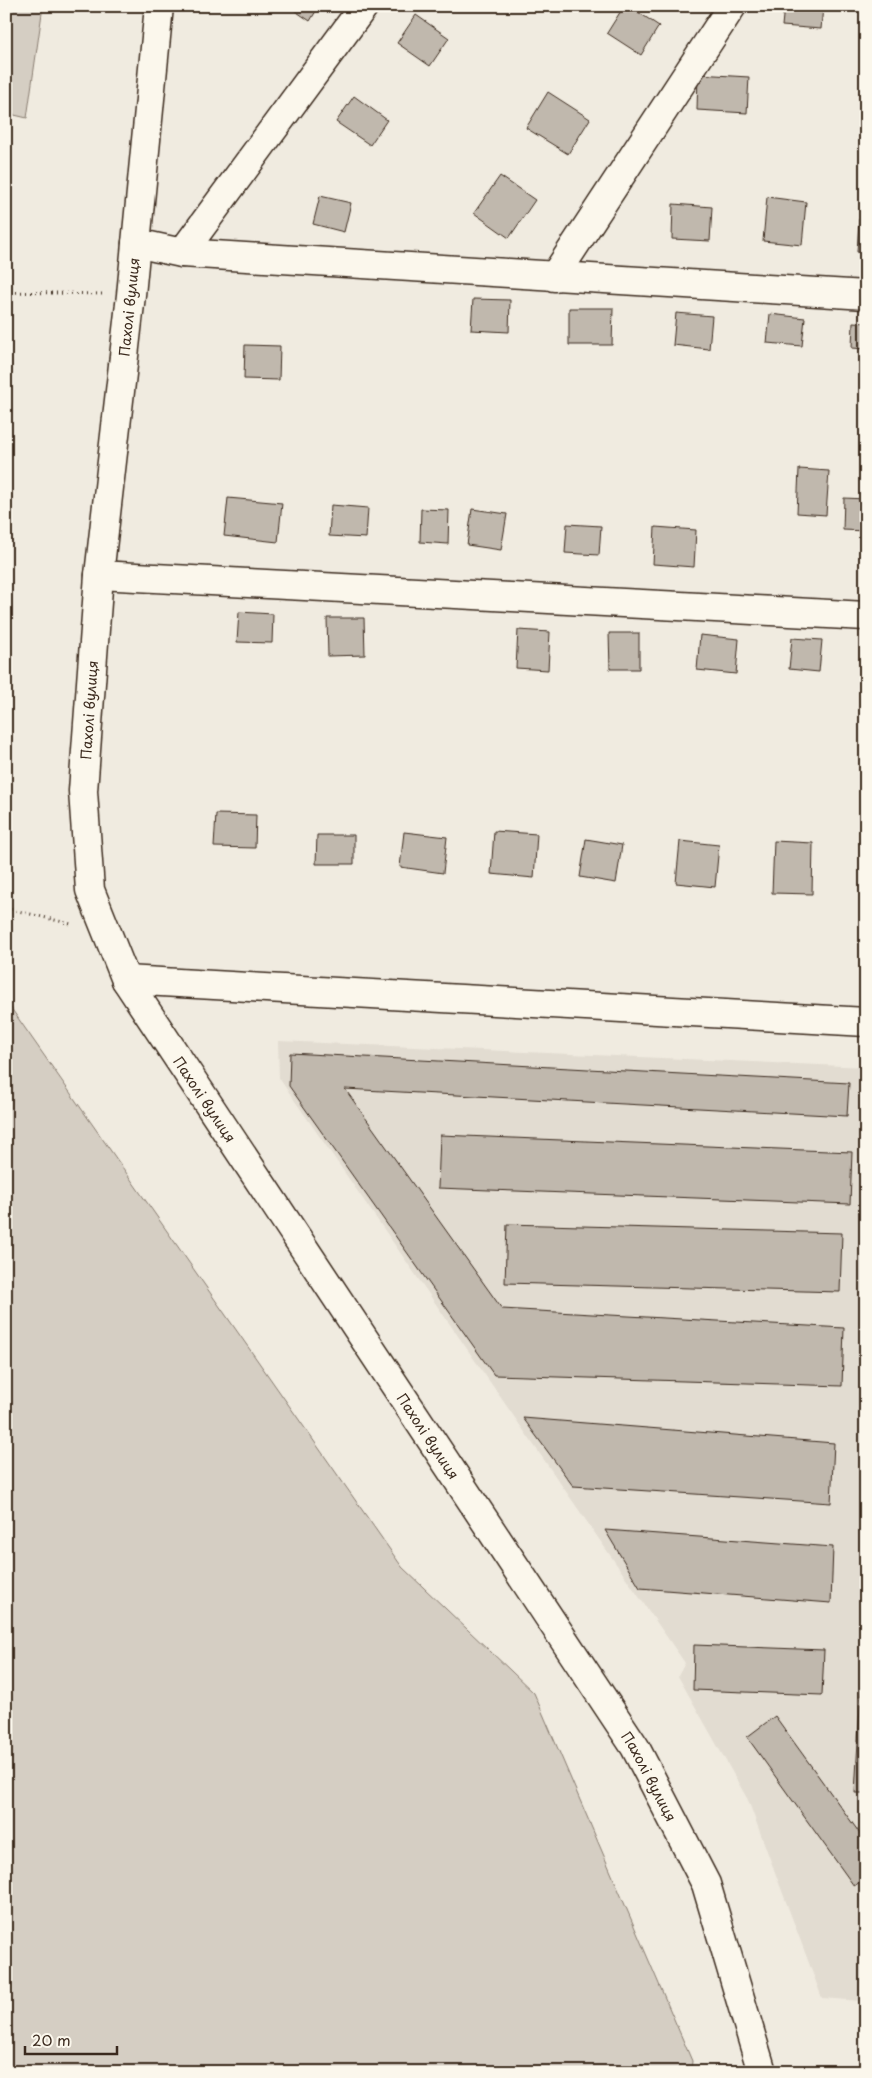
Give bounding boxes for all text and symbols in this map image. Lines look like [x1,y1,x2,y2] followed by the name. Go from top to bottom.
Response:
[113,257,145,357] street label: Пахолі вулиця
[75,660,103,760] street label: Пахолі вулиця
[169,1052,241,1146] street label: Пахолі вулиця
[392,1389,465,1483] street label: Пахолі вулиця
[617,1727,682,1825] street label: Пахолі вулиця
[25,2023,118,2055] scale bar
[32,2028,71,2051] text: 20 m

